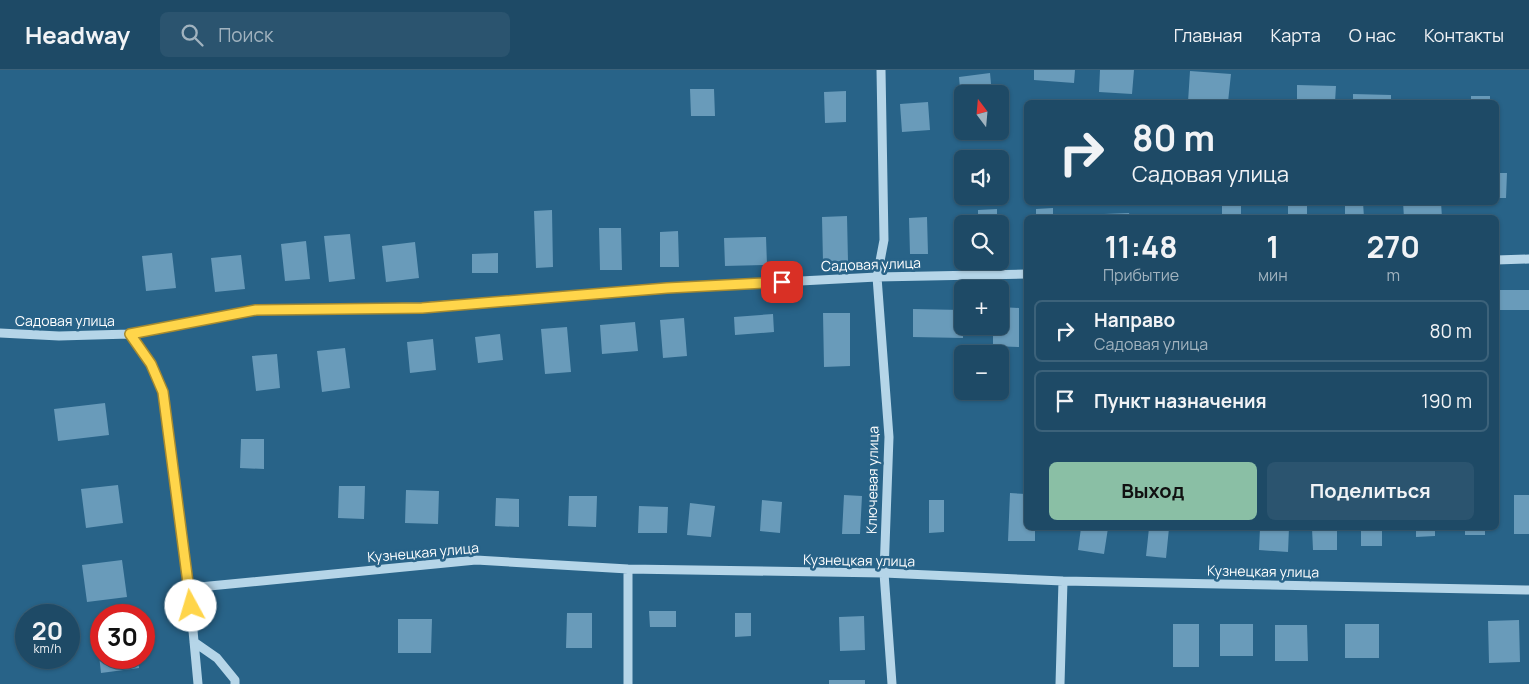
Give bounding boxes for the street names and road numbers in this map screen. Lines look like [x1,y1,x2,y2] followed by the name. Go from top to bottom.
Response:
[821,253,921,275] street label: Садовая улица
[15,311,115,330] street label: Садовая улица
[862,426,882,534] street label: Ключевая улица
[366,538,480,566] street label: Кузнецкая улица
[803,550,915,570] street label: Кузнецкая улица
[1207,561,1319,581] street label: Кузнецкая улица

